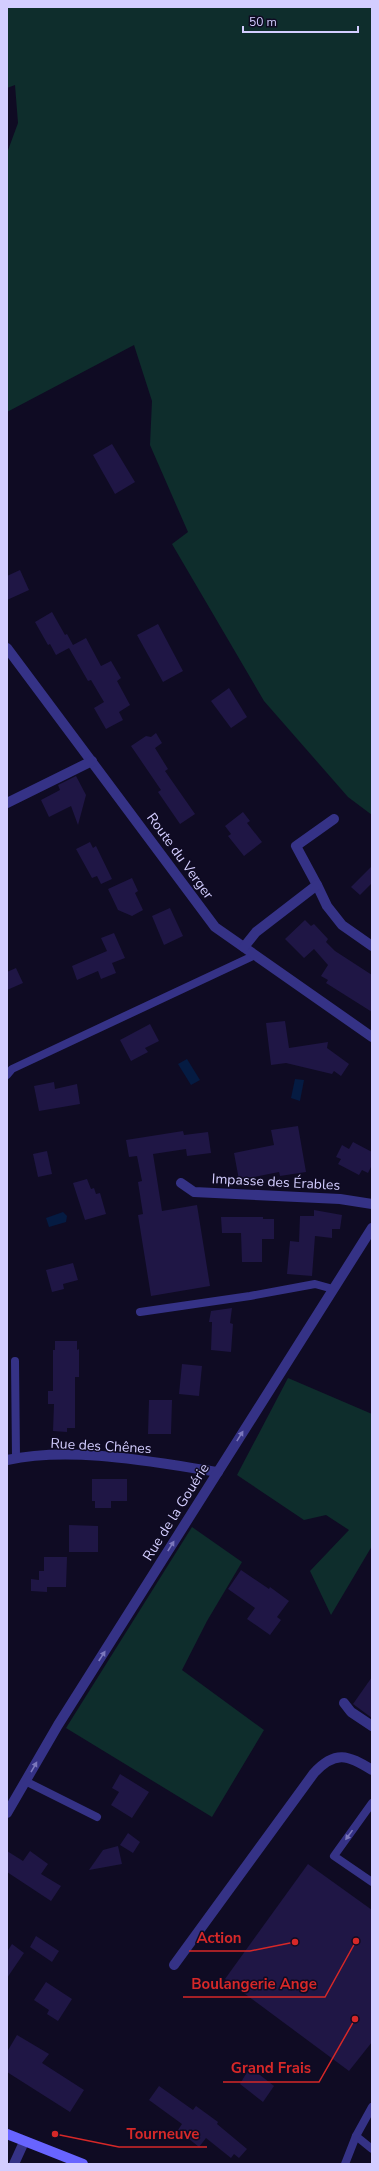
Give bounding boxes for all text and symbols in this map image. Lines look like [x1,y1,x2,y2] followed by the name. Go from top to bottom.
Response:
[243,8,358,34] scale bar
[249,14,277,30] text: 50 m
[142,809,218,903] street label: Route du Verger
[211,1169,341,1195] street label: Impasse des Érables
[236,1431,244,1441] one-way arrow
[50,1434,152,1458] street label: Rue des Chênes
[138,1460,214,1564] street label: Rue de la Gouérie
[168,1540,175,1552] one-way arrow
[98,1651,106,1662] one-way arrow
[30,1761,37,1773] one-way arrow
[345,1830,353,1840] one-way arrow
[189,1924,250,1951] callout: Action
[196,1928,242,1948] text: Action
[183,1970,325,1997] callout: Boulangerie Ange
[191,1974,317,1994] text: Boulangerie Ange
[223,2055,319,2082] callout: Grand Frais
[231,2058,311,2078] text: Grand Frais
[119,2120,207,2147] callout: Tourneuve
[127,2124,199,2144] text: Tourneuve

